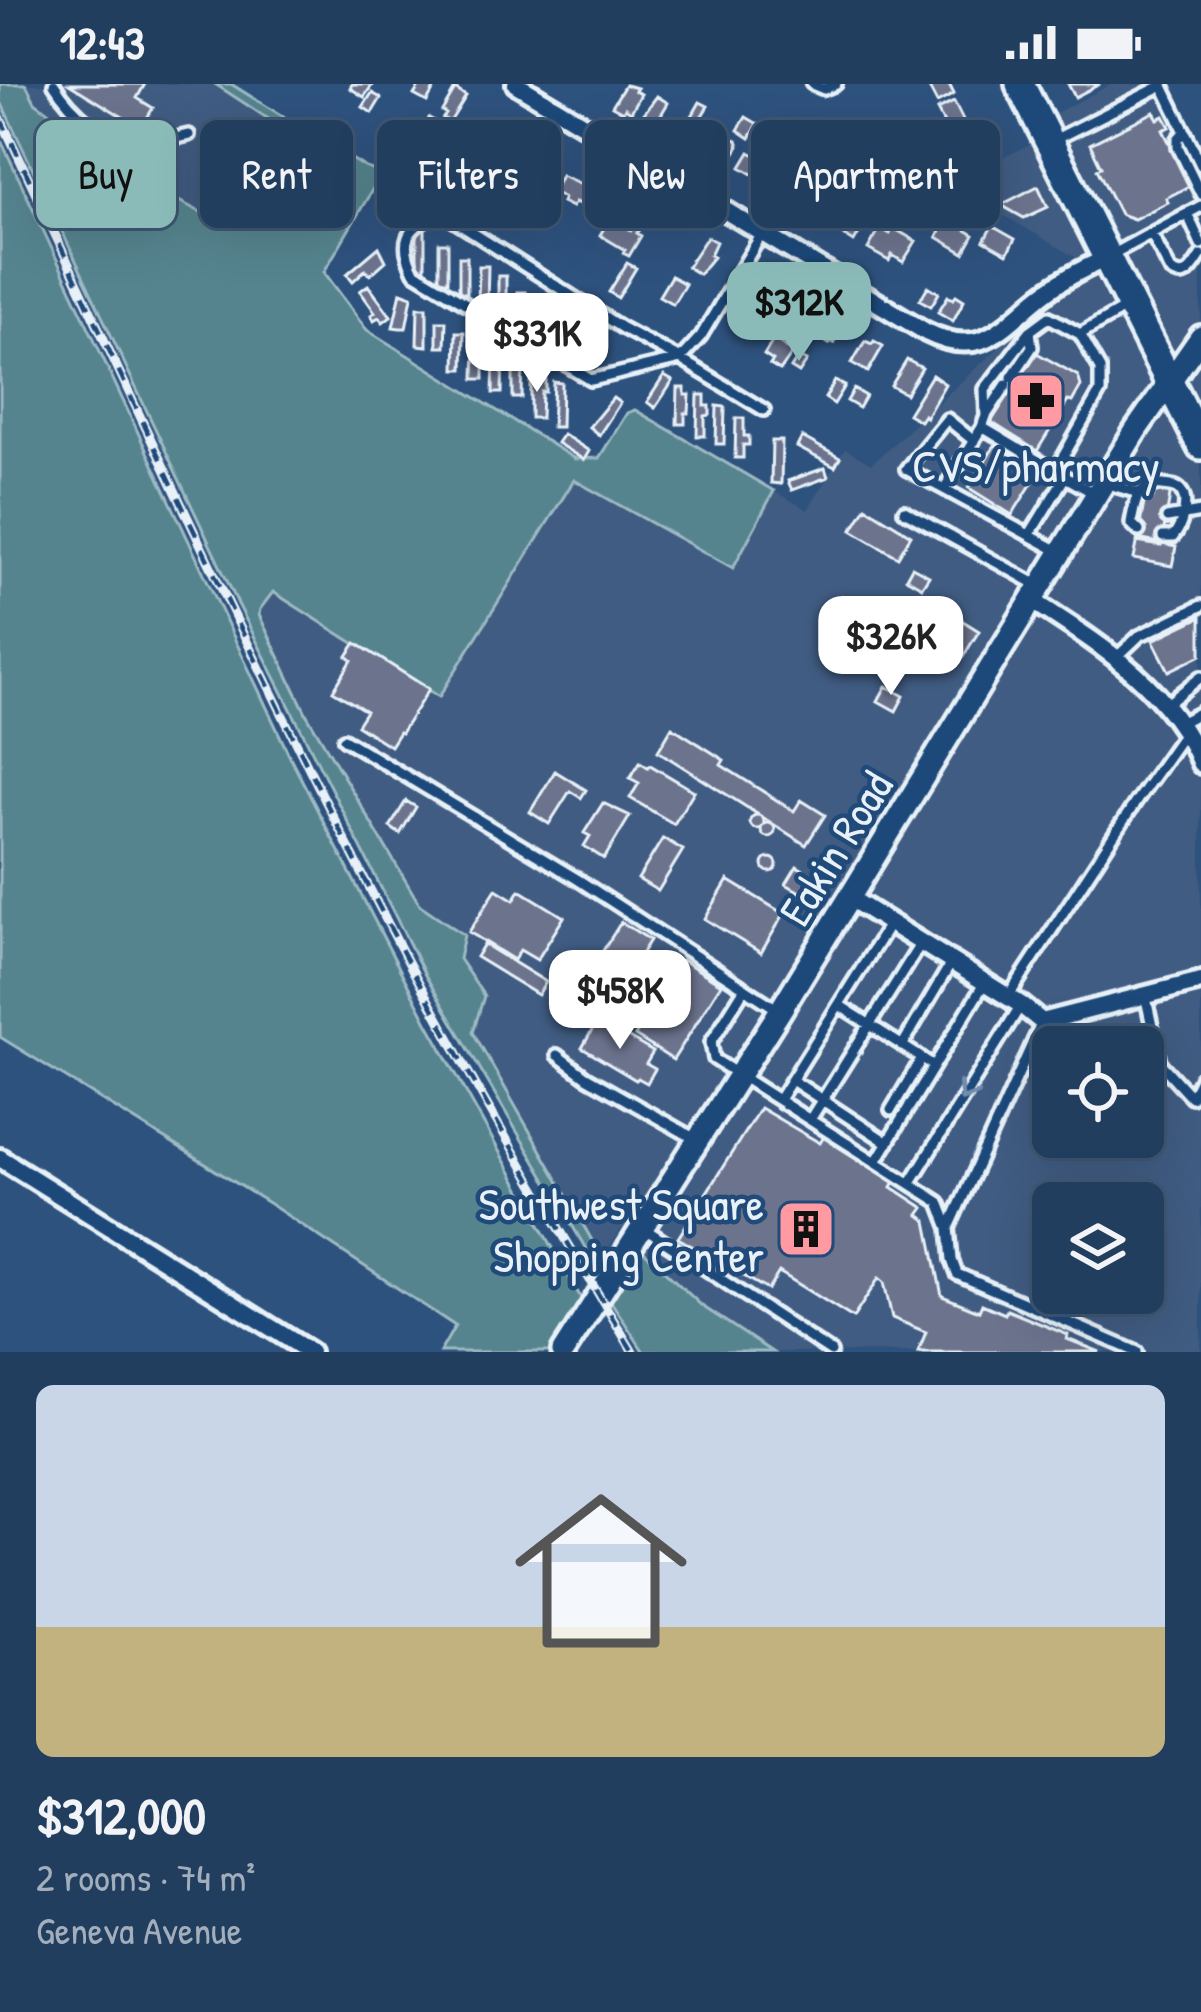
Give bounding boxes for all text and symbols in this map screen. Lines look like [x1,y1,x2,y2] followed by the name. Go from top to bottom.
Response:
[60,12,145,73] text: 12:43
[36,120,176,228] chip: Buy
[200,120,353,228] chip: Rent
[377,120,561,228] chip: Filters
[585,120,727,228] chip: New
[751,120,1000,228] chip: Apartment
[715,262,883,364] pin: $312K
[754,274,844,327] text: $312K
[453,293,621,395] pin: $331K
[492,305,582,358] text: $331K
[1005,370,1067,432] pharmacy icon: CVS/pharmacy
[912,435,1160,496] place label: CVS/pharmacy
[807,596,975,698] pin: $326K
[845,608,937,661] text: $326K
[764,759,906,937] street label: Eakin Road
[536,950,704,1052] pin: $458K
[576,962,664,1015] text: $458K
[1032,1026,1164,1314] map controls
[1032,1026,1164,1158] button: locate
[958,1080,980,1102] one-way arrow
[479,1173,764,1286] place label: Southwest Square Shopping Center
[1032,1182,1164,1314] button: layers
[775,1198,837,1260] building icon: Southwest Square Shopping Center
[493,1463,709,1679] icon: home
[36,1781,206,1850] text: $312,000
[36,1850,255,1903] text: 2 rooms · 74 m²
[36,1903,242,1956] text: Geneva Avenue

